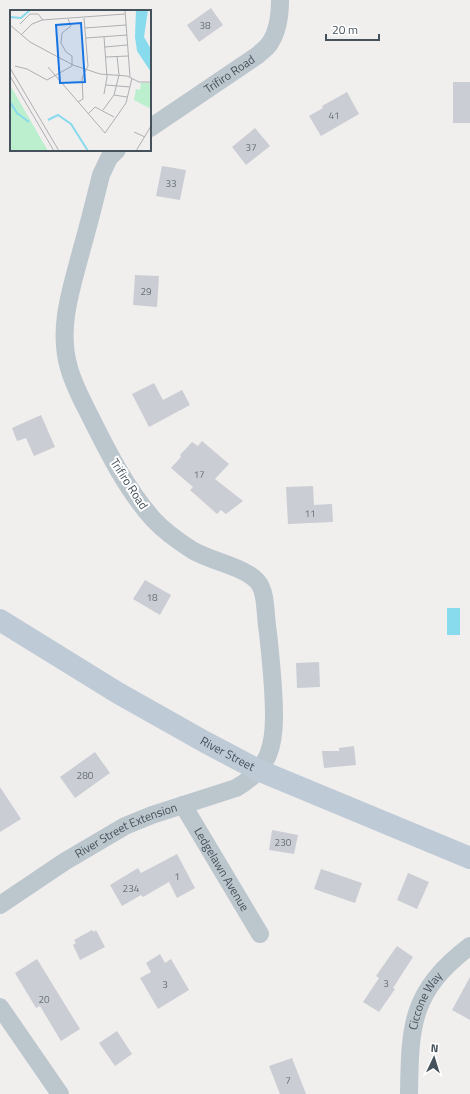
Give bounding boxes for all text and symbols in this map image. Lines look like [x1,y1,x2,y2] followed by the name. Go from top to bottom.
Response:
[10,10,151,151] inset map
[326,16,379,42] scale bar
[199,18,211,33] house number: 38
[332,20,358,39] text: 20 m
[200,50,258,98] street label: Trifiro Road
[328,108,340,123] house number: 41
[245,140,257,155] house number: 37
[165,176,177,191] house number: 33
[140,284,152,299] house number: 29
[106,454,153,513] street label: Trifiro Road
[193,467,205,482] house number: 17
[304,506,316,521] house number: 11
[146,590,158,605] house number: 18
[197,731,259,776] street label: River Street
[77,768,94,783] house number: 280
[71,798,179,863] street label: River Street Extension
[189,824,254,915] street label: Ledgelawn Avenue
[275,835,292,850] house number: 230
[174,869,180,884] house number: 1
[123,881,140,896] house number: 234
[403,967,447,1031] street label: Ciccone Way
[383,976,389,991] house number: 3
[162,977,168,992] house number: 3
[38,992,50,1007] house number: 20
[414,1038,454,1078] north arrow
[430,1040,439,1056] text: N
[285,1073,291,1088] house number: 7

